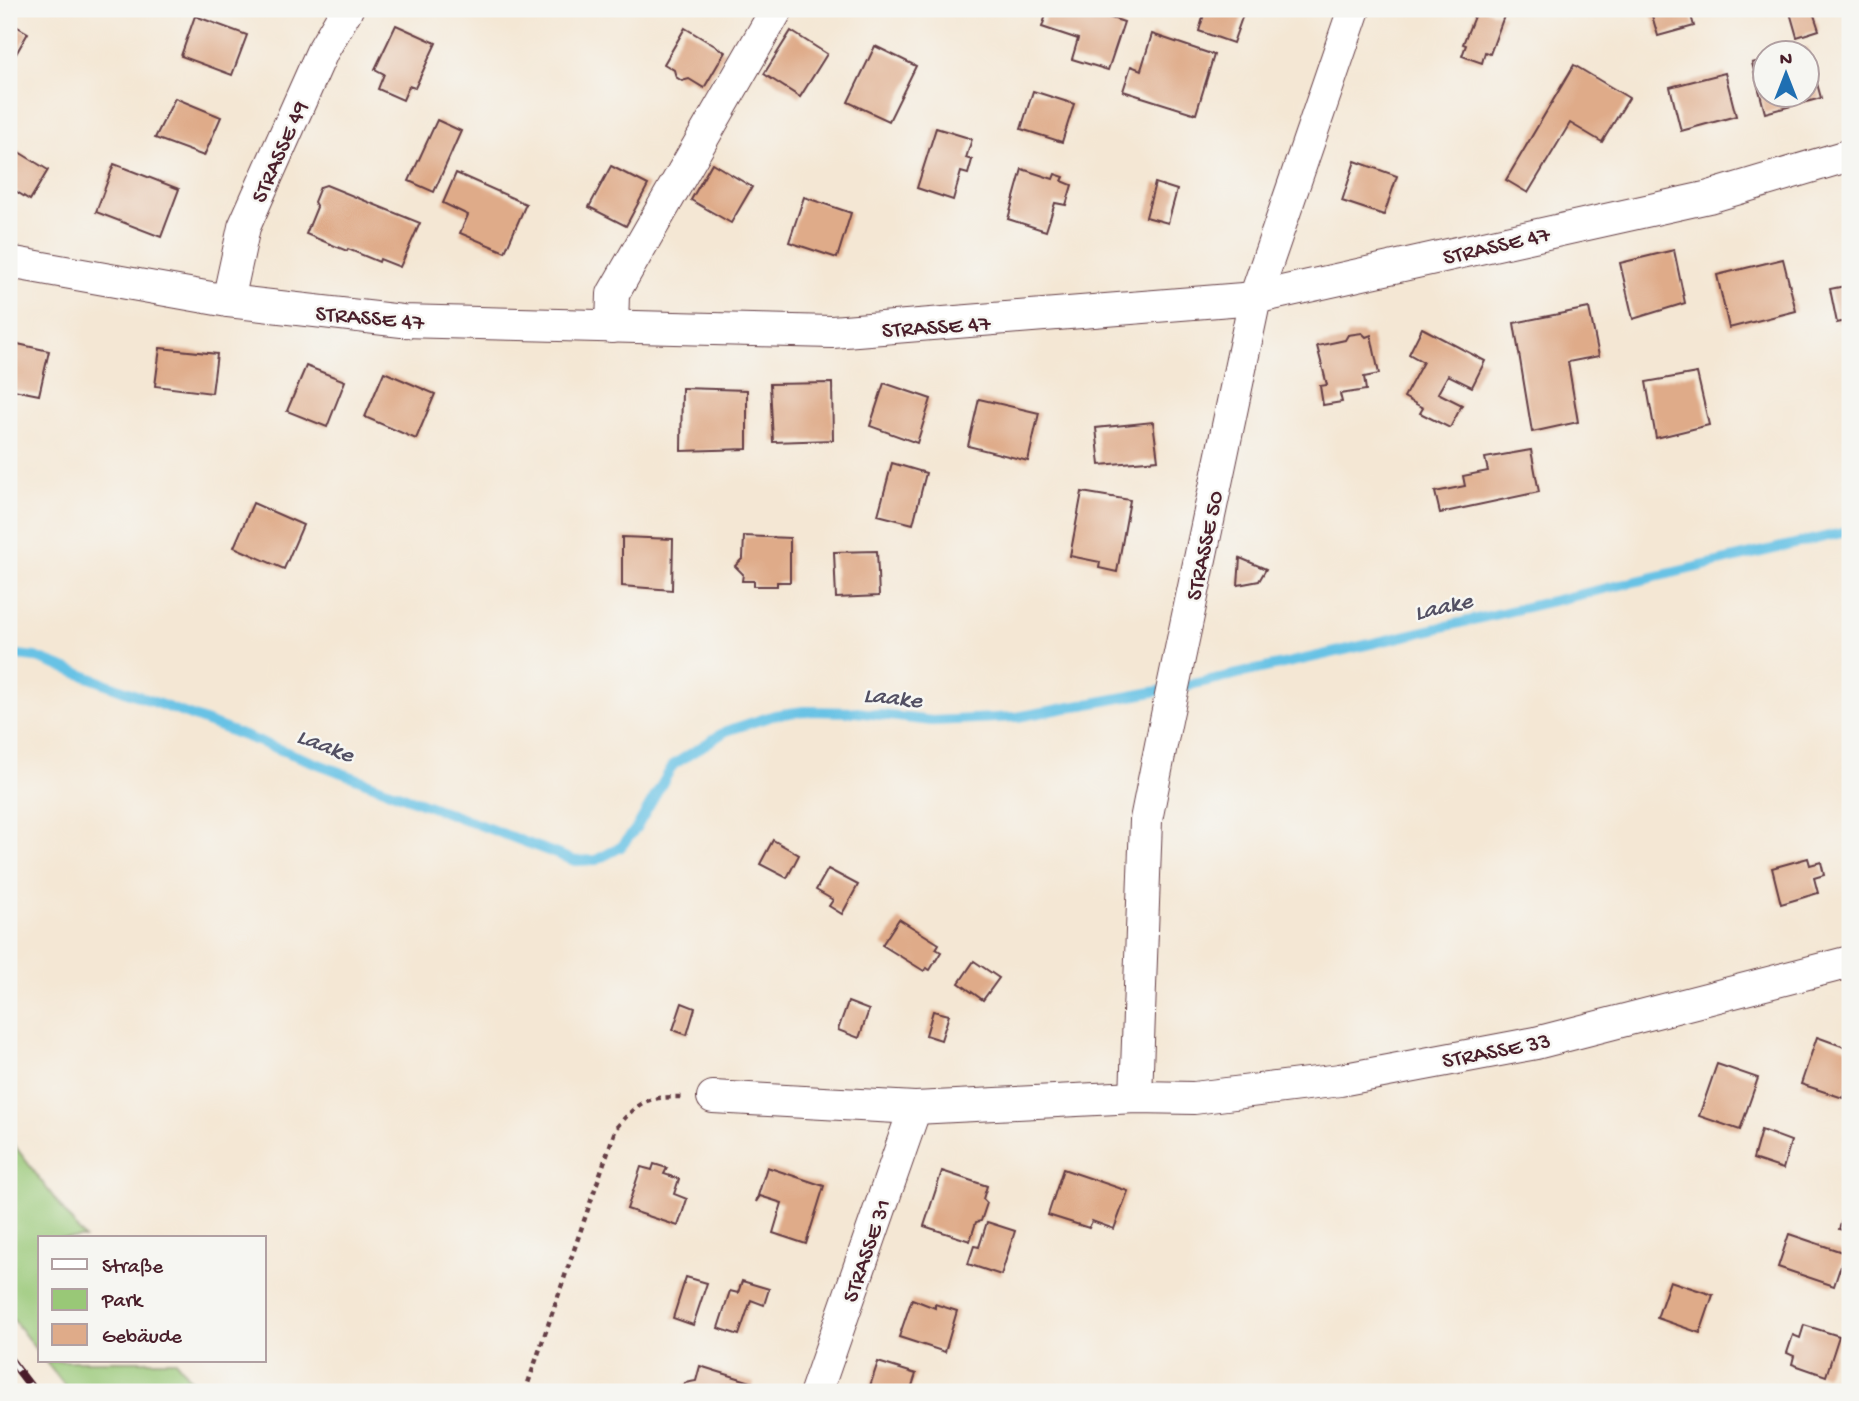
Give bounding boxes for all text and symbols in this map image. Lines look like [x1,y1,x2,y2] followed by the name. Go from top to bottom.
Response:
[1750,38,1820,108] north arrow
[1780,49,1792,72] text: N
[247,97,316,208] street label: STRASSE 49
[1441,222,1554,273] street label: STRASSE 47
[314,301,426,338] street label: STRASSE 47
[881,311,993,346] street label: STRASSE 47
[1182,488,1231,603] street label: STRASSE 50
[1412,587,1477,629] water label: Laake
[862,682,925,717] water label: Laake
[292,723,359,772] water label: Laake
[1440,1029,1553,1076] street label: STRASSE 33
[838,1196,899,1306] street label: STRASSE 31
[38,1236,266,1362] legend
[102,1256,164,1281] text: Straße
[101,1290,145,1315] text: Park
[102,1326,183,1351] text: Gebäude

